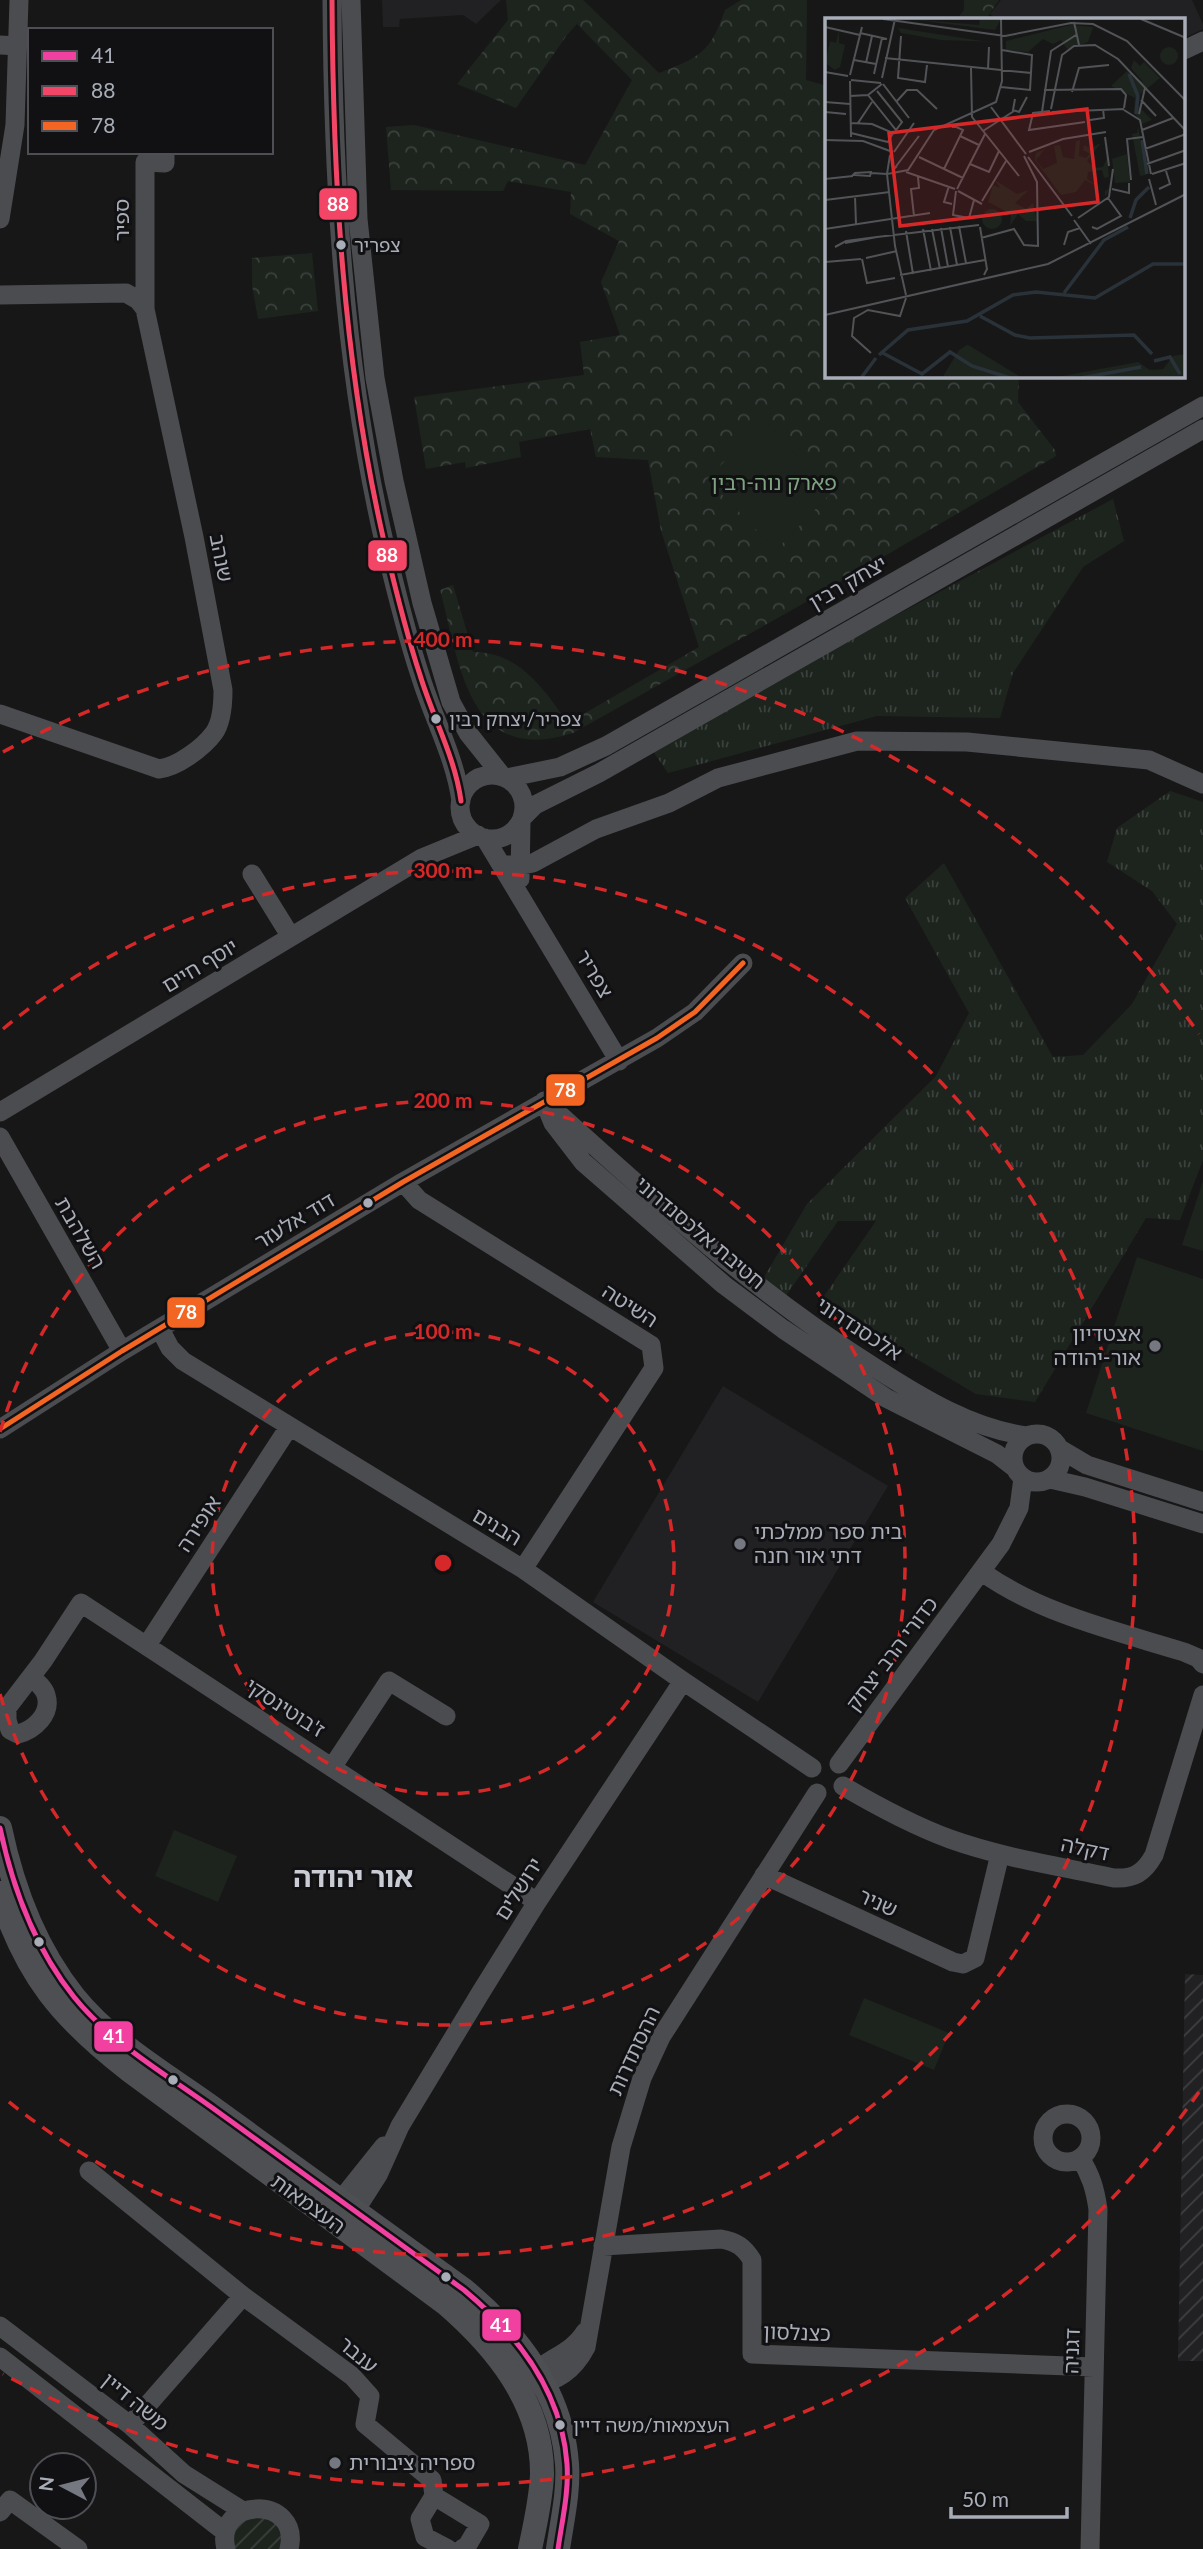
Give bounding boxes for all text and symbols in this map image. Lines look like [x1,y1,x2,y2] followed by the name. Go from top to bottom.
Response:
[825,18,1186,378] inset map
[28,28,273,154] legend
[91,42,115,67] text: 41
[91,77,115,102] text: 88
[91,112,115,137] text: 78
[318,187,358,221] line badge: 88
[327,192,349,215] text: 88
[108,199,133,241] street label: ספיר
[354,233,401,256] place label: צפריר
[334,238,348,252] marker: צפריר
[711,469,837,494] park label: פארק נוה-רבין
[206,532,239,584] street label: שנהב
[367,539,408,572] line badge: 88
[376,543,398,566] text: 88
[804,549,891,614] street label: יצחק רבין
[413,626,473,651] text: 400 m
[449,707,582,730] place label: צפריר/יצחק רבין
[429,712,443,726] marker: צפריר/יצחק רבין
[413,857,473,882] text: 300 m
[157,932,242,997] street label: יוסף חיים
[571,945,619,1002] street label: צפריר
[545,1073,586,1107] line badge: 78
[554,1078,576,1101] text: 78
[413,1087,473,1112] text: 200 m
[631,1170,771,1293] street label: חטיבת אלכסנדרוני
[250,1186,339,1253] street label: דוד אלעזר
[51,1192,112,1273] street label: השלהבת
[361,1196,375,1210] unlabelled marker
[598,1278,663,1332] street label: השיטה
[812,1291,907,1365] street label: אלכסנדרוני
[166,1296,206,1329] line badge: 78
[175,1300,197,1323] text: 78
[413,1318,473,1343] text: 100 m
[1053,1320,1141,1369] place label: אצטדיון אור-יהודה
[1147,1338,1163,1354] marker: אצטדיון אור-יהודה
[170,1490,225,1556] street label: אופירה
[469,1501,527,1550] street label: הבנים
[754,1518,903,1567] place label: בית ספר ממלכתי דתי אור חנה
[732,1536,748,1552] marker: בית ספר ממלכתי דתי אור חנה
[431,1551,455,1575] centre of rings
[840,1591,942,1715] street label: כדורי הרב יצחק
[241,1672,330,1742] street label: ז'בוטינסקי
[1059,1830,1112,1865] street label: דקלה
[488,1852,547,1924] street label: ירושלים
[293,1859,413,1893] district label: אור יהודה
[855,1882,902,1921] street label: שניר
[32,1935,46,1949] unlabelled marker
[601,2002,664,2099] street label: ההסתדרות
[93,2020,134,2053] line badge: 41
[103,2024,125,2047] text: 41
[166,2073,180,2087] unlabelled marker
[267,2168,351,2238] street label: העצמאות
[439,2270,453,2284] unlabelled marker
[481,2308,522,2342] line badge: 41
[490,2313,512,2336] text: 41
[763,2318,831,2345] street label: כצנלסון
[1057,2328,1084,2374] street label: דגניה
[335,2330,383,2377] street label: ענבר
[98,2366,174,2435] street label: משה דיין
[573,2413,730,2436] place label: העצמאות/משה דיין
[553,2418,567,2432] marker: העצמאות/משה דיין
[349,2449,476,2474] place label: ספריה ציבורית
[28,2451,98,2521] north arrow
[327,2455,343,2471] marker: ספריה ציבורית
[33,2475,58,2493] text: N
[951,2476,1066,2520] scale bar
[962,2486,1009,2511] text: 50 m

